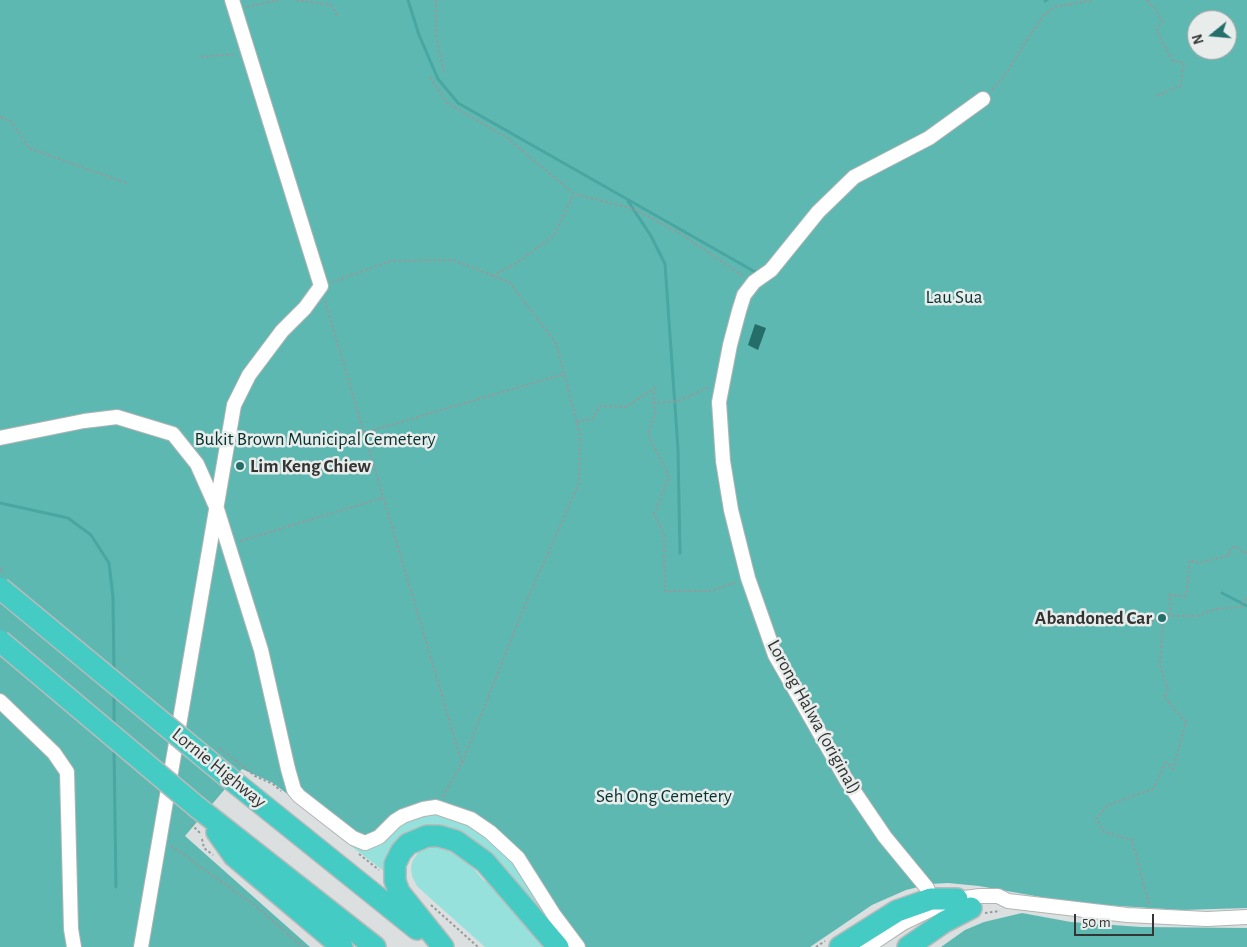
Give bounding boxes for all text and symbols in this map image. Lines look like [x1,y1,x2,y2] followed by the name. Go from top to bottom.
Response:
[1187,10,1237,60] north arrow
[1190,32,1207,46] text: N
[926,286,982,308] park label: Lau Sua
[194,428,436,450] park label: Bukit Brown Municipal Cemetery
[250,455,371,477] place label: Lim Keng Chiew
[234,460,246,472] marker: Lim Keng Chiew
[1035,607,1152,629] place label: Abandoned Car
[1156,612,1168,624] marker: Abandoned Car
[762,636,866,798] street label: Lorong Halwa (original)
[167,723,271,813] street label: Lornie Highway
[596,785,732,807] park label: Seh Ong Cemetery
[1077,904,1157,936] scale bar
[1082,915,1111,930] text: 50 m

